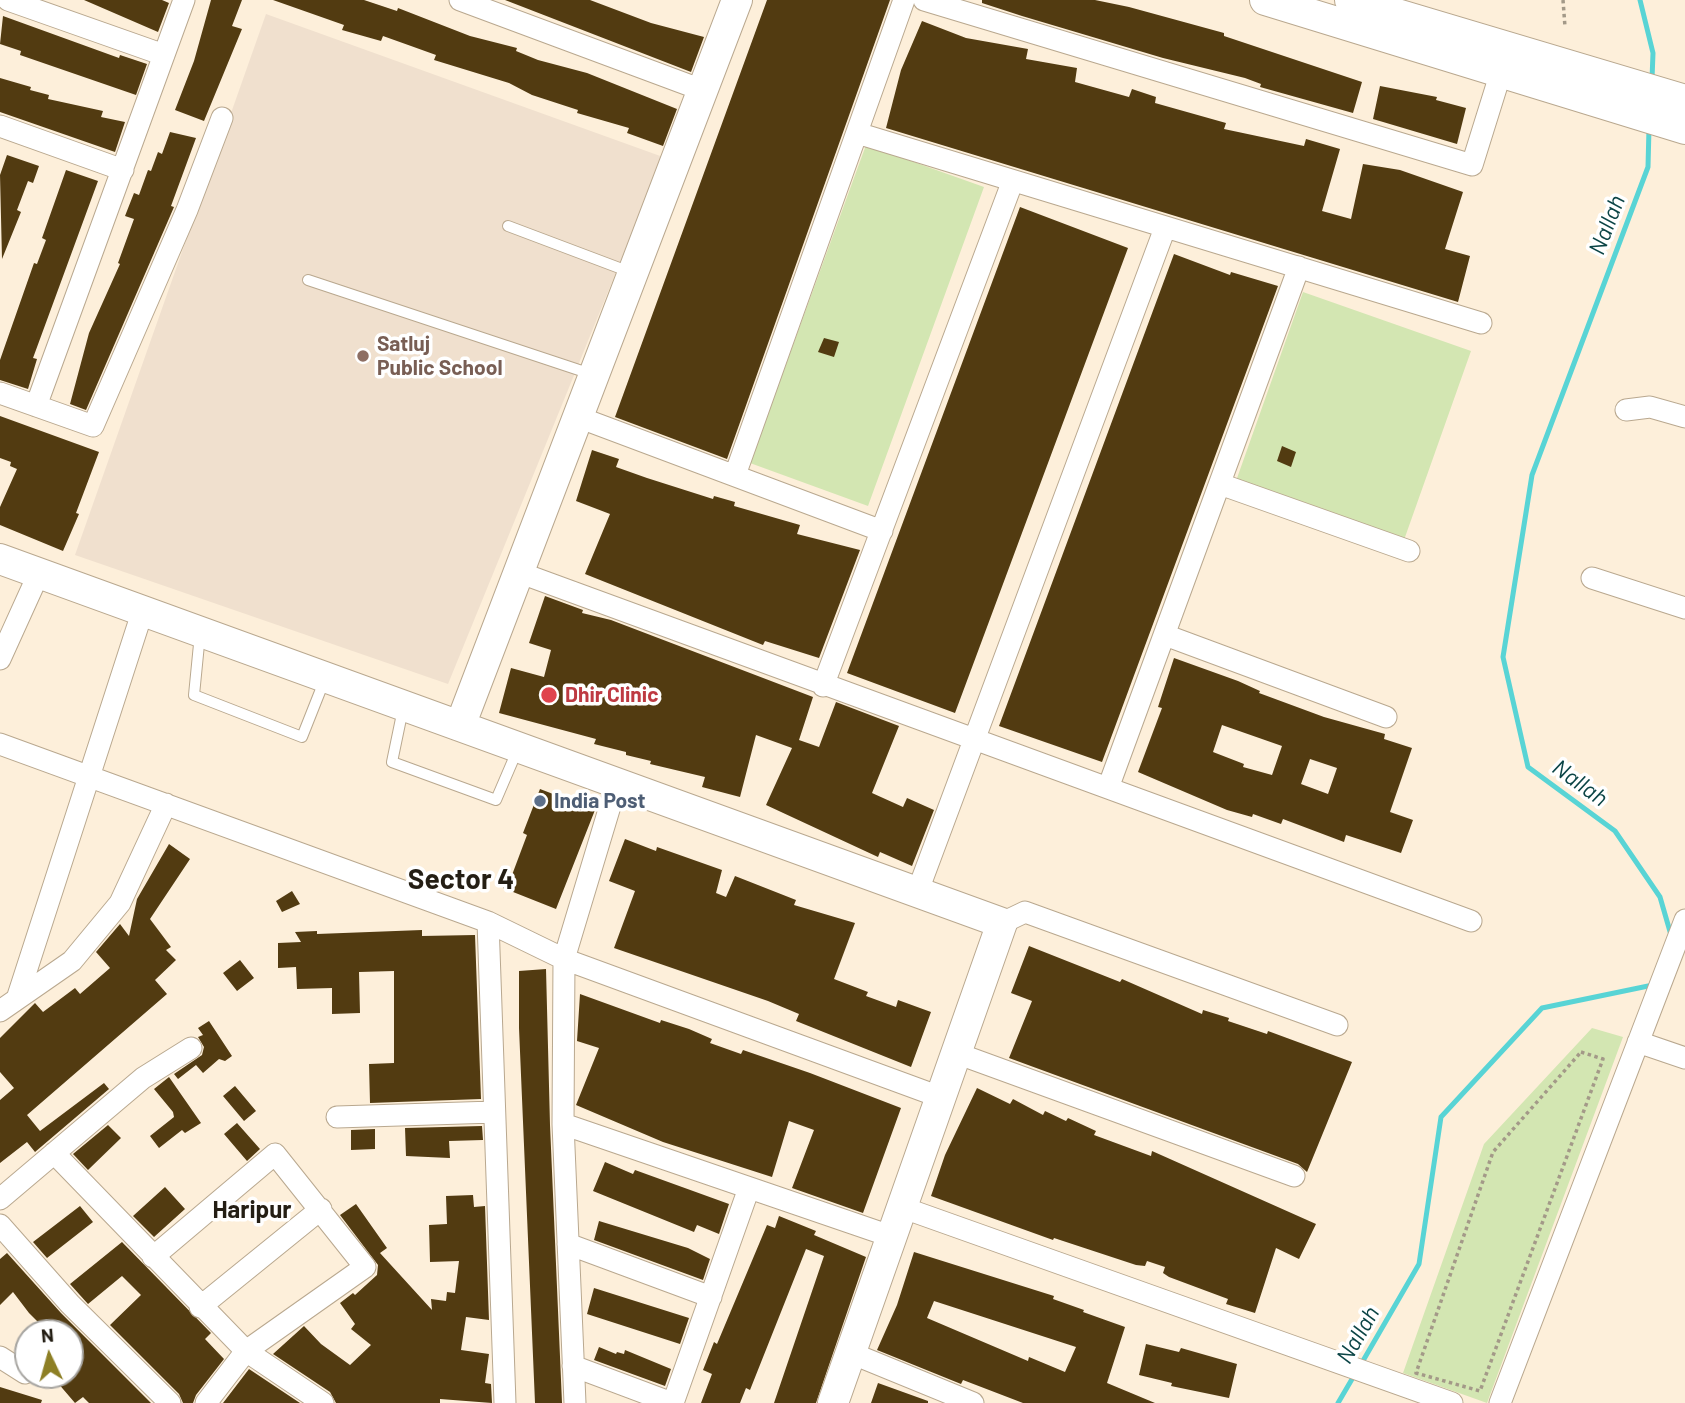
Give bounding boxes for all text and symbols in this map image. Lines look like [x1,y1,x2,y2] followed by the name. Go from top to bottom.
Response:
[1583,191,1631,259] water label: Nallah
[377,331,503,381] place label: Satluj Public School
[355,348,371,364] marker: Satluj Public School
[565,682,658,708] place label: Dhir Clinic
[539,685,559,705] marker: Dhir Clinic
[1547,754,1613,812] water label: Nallah
[554,788,646,814] place label: India Post
[532,793,548,809] marker: India Post
[408,863,514,897] district label: Sector 4
[213,1196,291,1224] district label: Haripur
[1331,1301,1385,1369] water label: Nallah
[14,1319,84,1389] north arrow
[40,1323,55,1347] text: N

